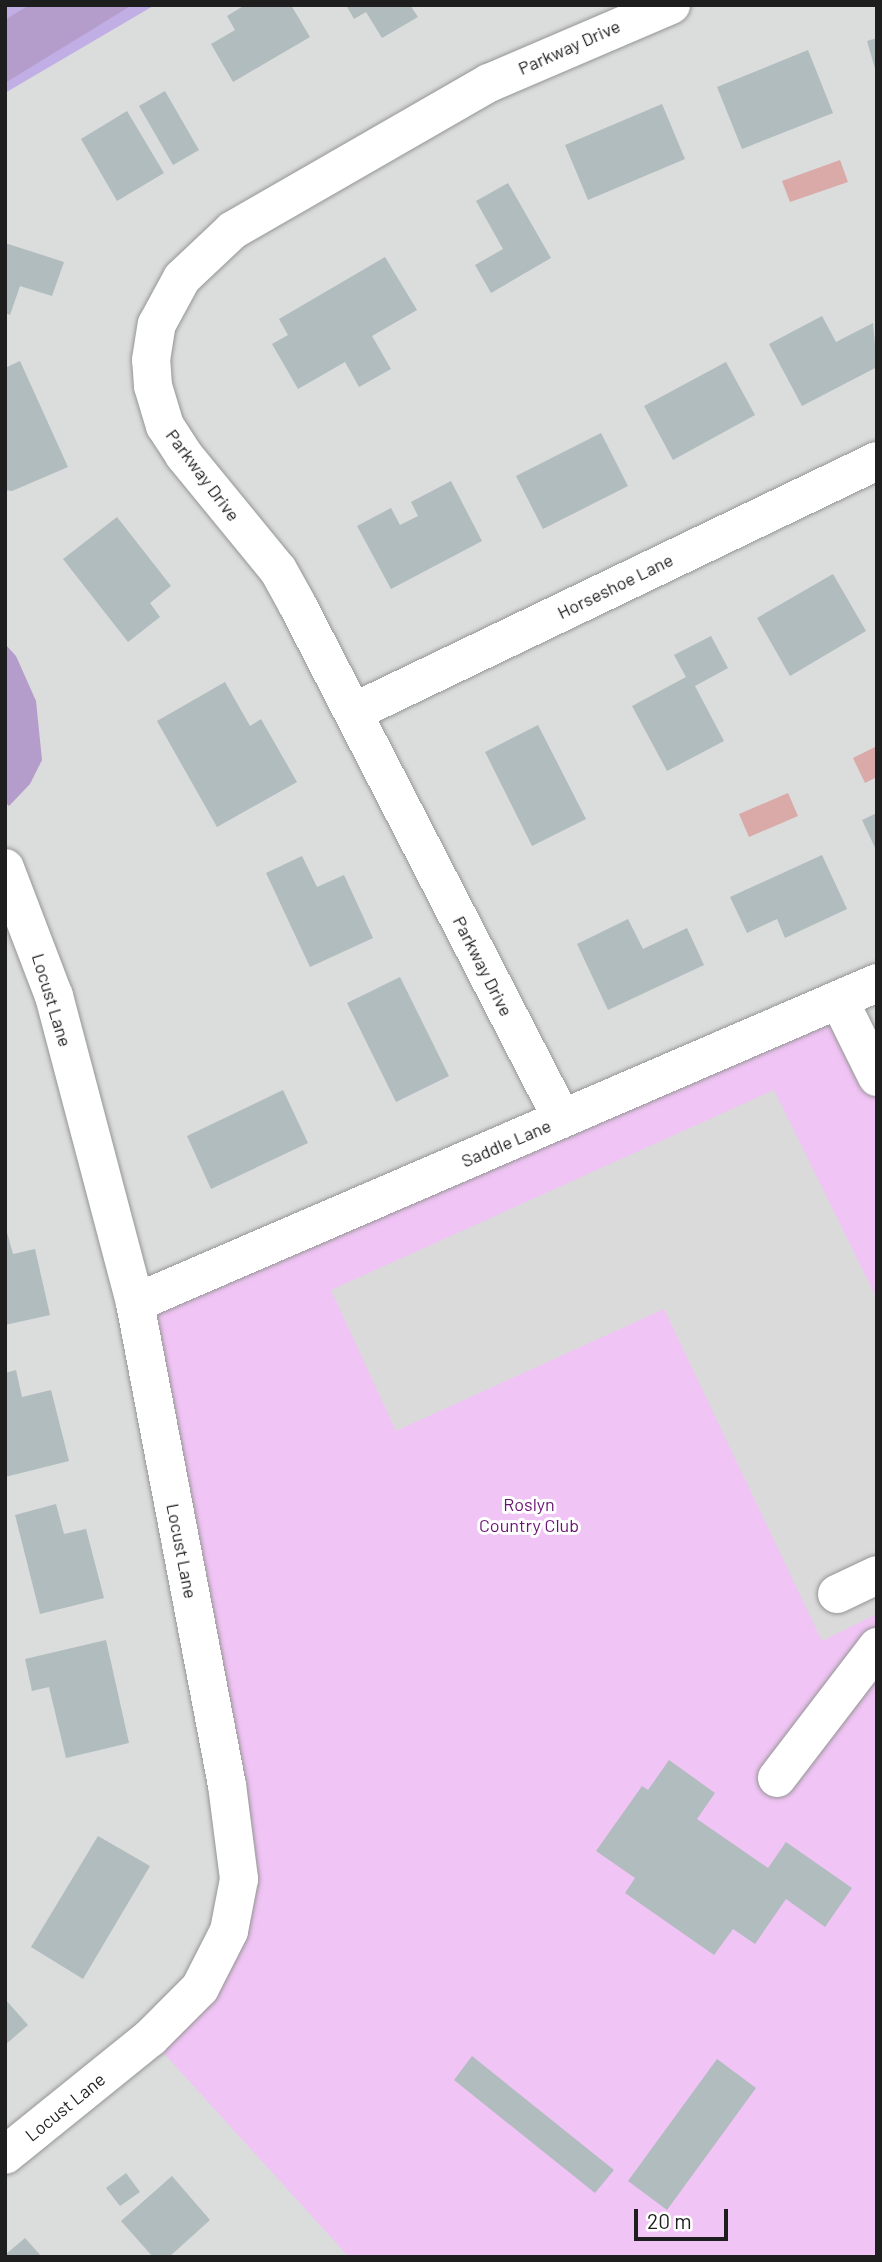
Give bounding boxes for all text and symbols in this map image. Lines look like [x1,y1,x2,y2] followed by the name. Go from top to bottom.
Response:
[515,15,623,79] street label: Parkway Drive
[162,425,244,525] street label: Parkway Drive
[554,549,676,623] street label: Horseshoe Lane
[449,912,517,1020] street label: Parkway Drive
[28,951,76,1049] street label: Locust Lane
[458,1114,554,1172] street label: Saddle Lane
[479,1494,579,1536] park label: Roslyn Country Club
[162,1502,202,1600] street label: Locust Lane
[21,2068,109,2146] street label: Locust Lane
[637,2196,732,2240] scale bar
[647,2208,692,2233] text: 20 m

